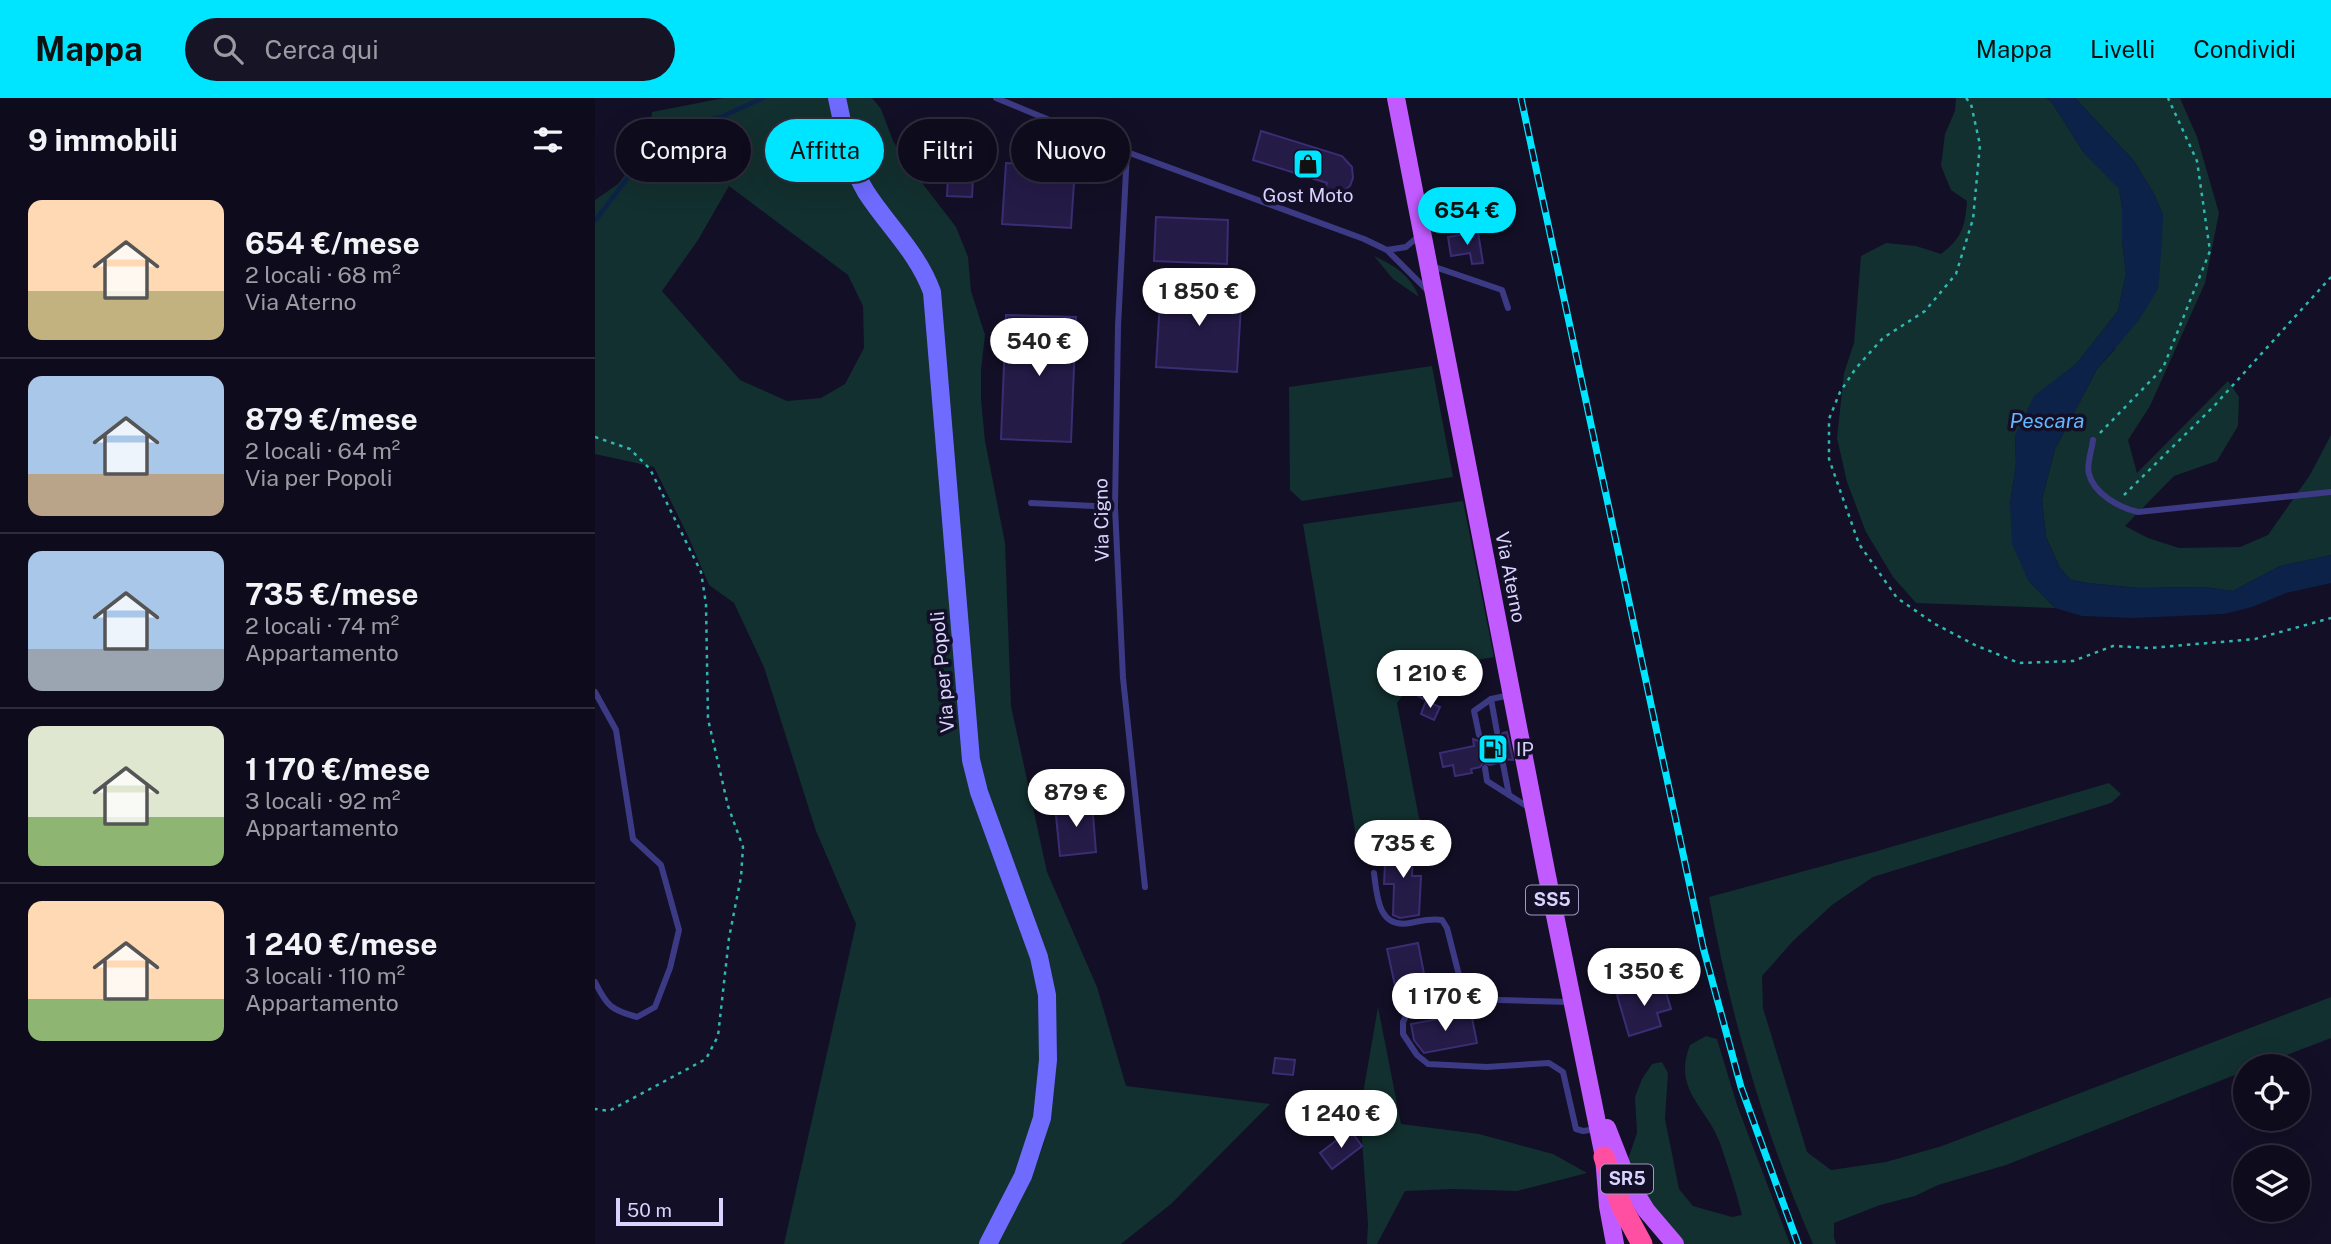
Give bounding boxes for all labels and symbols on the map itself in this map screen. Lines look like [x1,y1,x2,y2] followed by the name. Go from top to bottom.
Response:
[1291,147,1325,181] shop icon: Gost Moto
[1263,184,1353,206] place label: Gost Moto
[1418,188,1516,247] pin: 654 €
[1134,268,1264,328] pin: 1 850 €
[990,318,1088,378] pin: 540 €
[2009,408,2085,433] water label: Pescara
[1089,478,1113,562] street label: Via Cigno
[1491,530,1531,624] street label: Via Aterno
[926,610,958,734] street label: Via per Popoli
[1365,650,1495,710] pin: 1 210 €
[1476,732,1510,766] fuel station icon: IP
[1516,738,1533,760] place label: IP
[1027,770,1125,829] pin: 879 €
[1354,820,1452,880] pin: 735 €
[1526,886,1578,914] road number: SS5
[1579,948,1709,1008] pin: 1 350 €
[1380,974,1510,1033] pin: 1 170 €
[1276,1090,1406,1150] pin: 1 240 €
[1601,1164,1653,1194] road number: SR5
[616,1195,723,1227] scale bar

